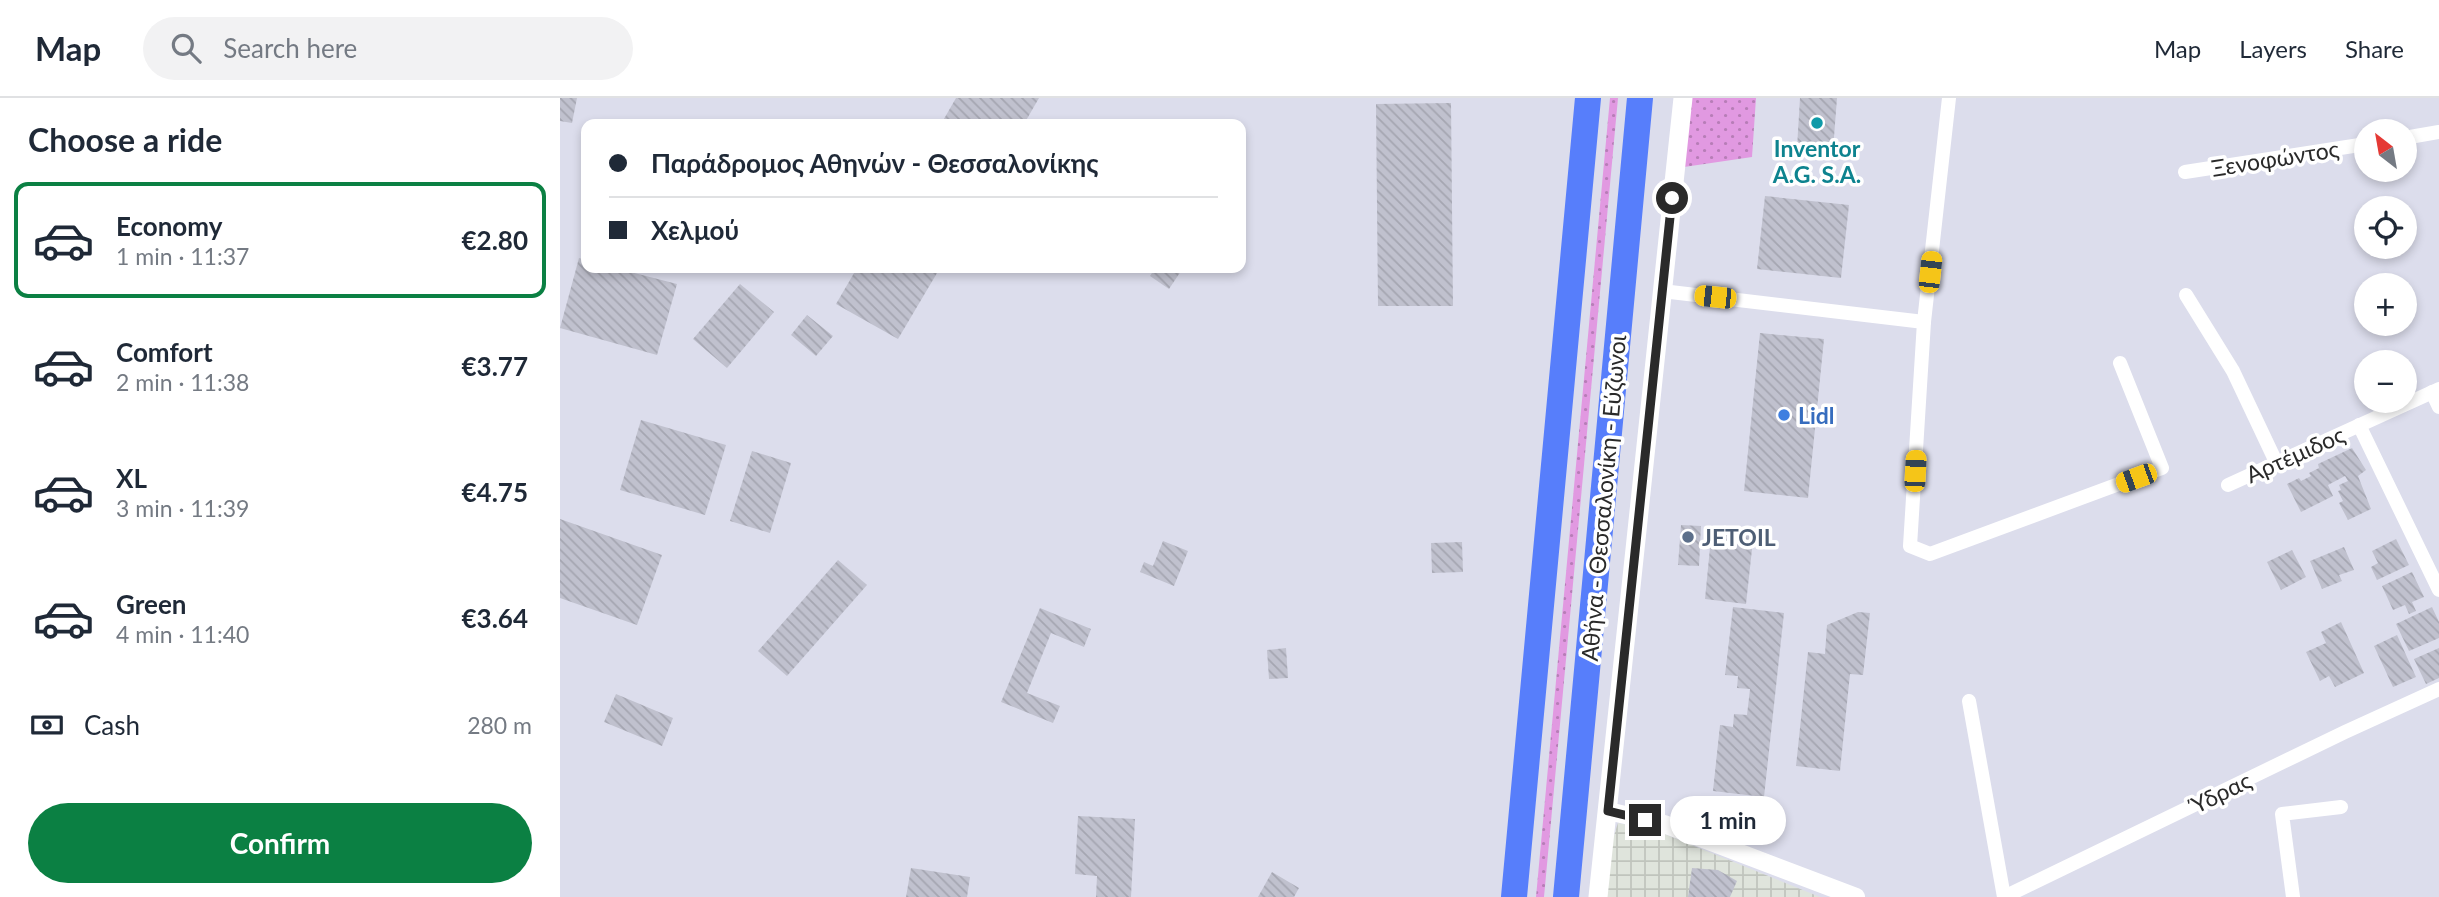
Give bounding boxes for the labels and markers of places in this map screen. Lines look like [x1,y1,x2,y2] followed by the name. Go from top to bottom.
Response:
[1809,115,1825,131] marker: Inventor A.G. S.A.
[1772,134,1861,188] place label: Inventor A.G. S.A.
[1798,401,1835,429] place label: Lidl
[1776,407,1792,423] marker: Lidl
[1702,523,1776,551] place label: JETOIL
[1680,529,1696,545] marker: JETOIL

